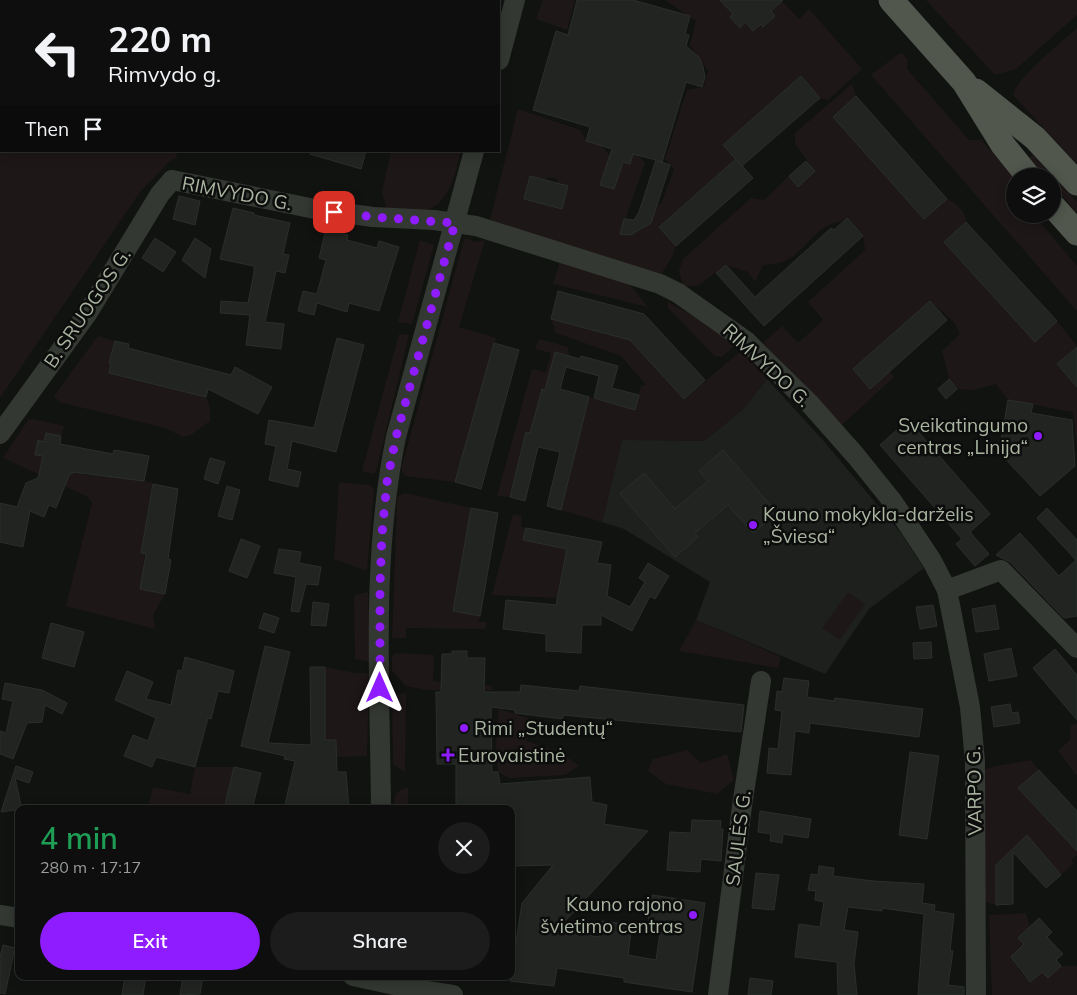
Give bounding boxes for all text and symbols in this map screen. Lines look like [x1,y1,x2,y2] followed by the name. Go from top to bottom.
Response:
[108,17,212,61] text: 220 m
[25,20,90,85] icon: left
[108,60,221,88] text: Rimvydo g.
[79,115,107,143] icon: arrive
[25,117,69,141] text: Then
[1006,168,1061,223] map controls
[1006,168,1061,223] button: layers
[180,171,294,215] street label: RIMVYDO G.
[313,191,355,233] pin
[320,198,348,226] icon: arrive
[38,244,136,372] street label: B. SRUOGOS G.
[718,318,816,412] street label: RIMVYDO G.
[897,413,1028,459] place label: Sveikatingumo centras „Linija“
[1032,430,1044,442] marker: Sveikatingumo centras „Linija“
[763,502,974,548] place label: Kauno mokykla-darželis „Šviesa“
[747,519,759,531] marker: Kauno mokykla-darželis „Šviesa“
[353,661,405,713] position arrow
[474,716,613,740] place label: Rimi „Studentų“
[458,722,470,734] marker: Rimi „Studentų“
[458,743,565,767] place label: Eurovaistinė
[961,746,987,836] street label: VARPO G.
[442,749,454,761] marker: Eurovaistinė
[720,789,756,887] street label: SAULĖS G.
[40,819,118,857] text: 4 min
[438,822,490,874] button: close
[40,857,141,877] text: 280 m · 17:17
[540,892,683,938] place label: Kauno rajono švietimo centras
[687,909,699,921] marker: Kauno rajono švietimo centras
[40,912,260,970] button: Exit
[270,912,490,970] button: Share

